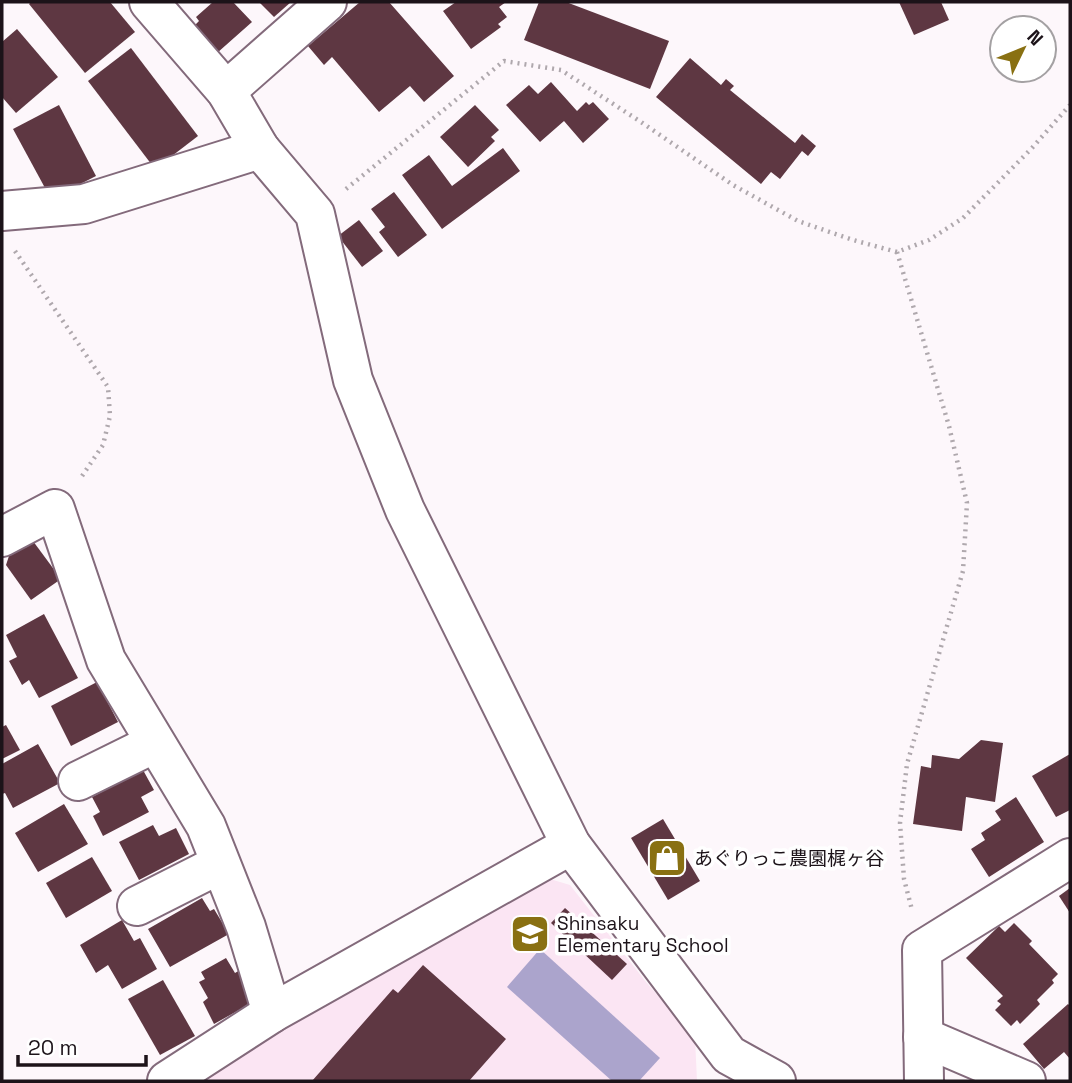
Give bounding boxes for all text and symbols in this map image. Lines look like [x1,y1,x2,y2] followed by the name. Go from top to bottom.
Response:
[988,14,1058,84] north arrow
[1022,25,1049,51] text: N
[646,837,688,879] shop icon: あぐりっこ農園梶ヶ谷
[694,846,884,871] place label: あぐりっこ農園梶ヶ谷
[557,911,729,958] place label: Shinsaku Elementary School
[509,913,551,955] school or university icon: Shinsaku Elementary School
[18,1024,145,1068] scale bar
[28,1034,78,1061] text: 20 m

